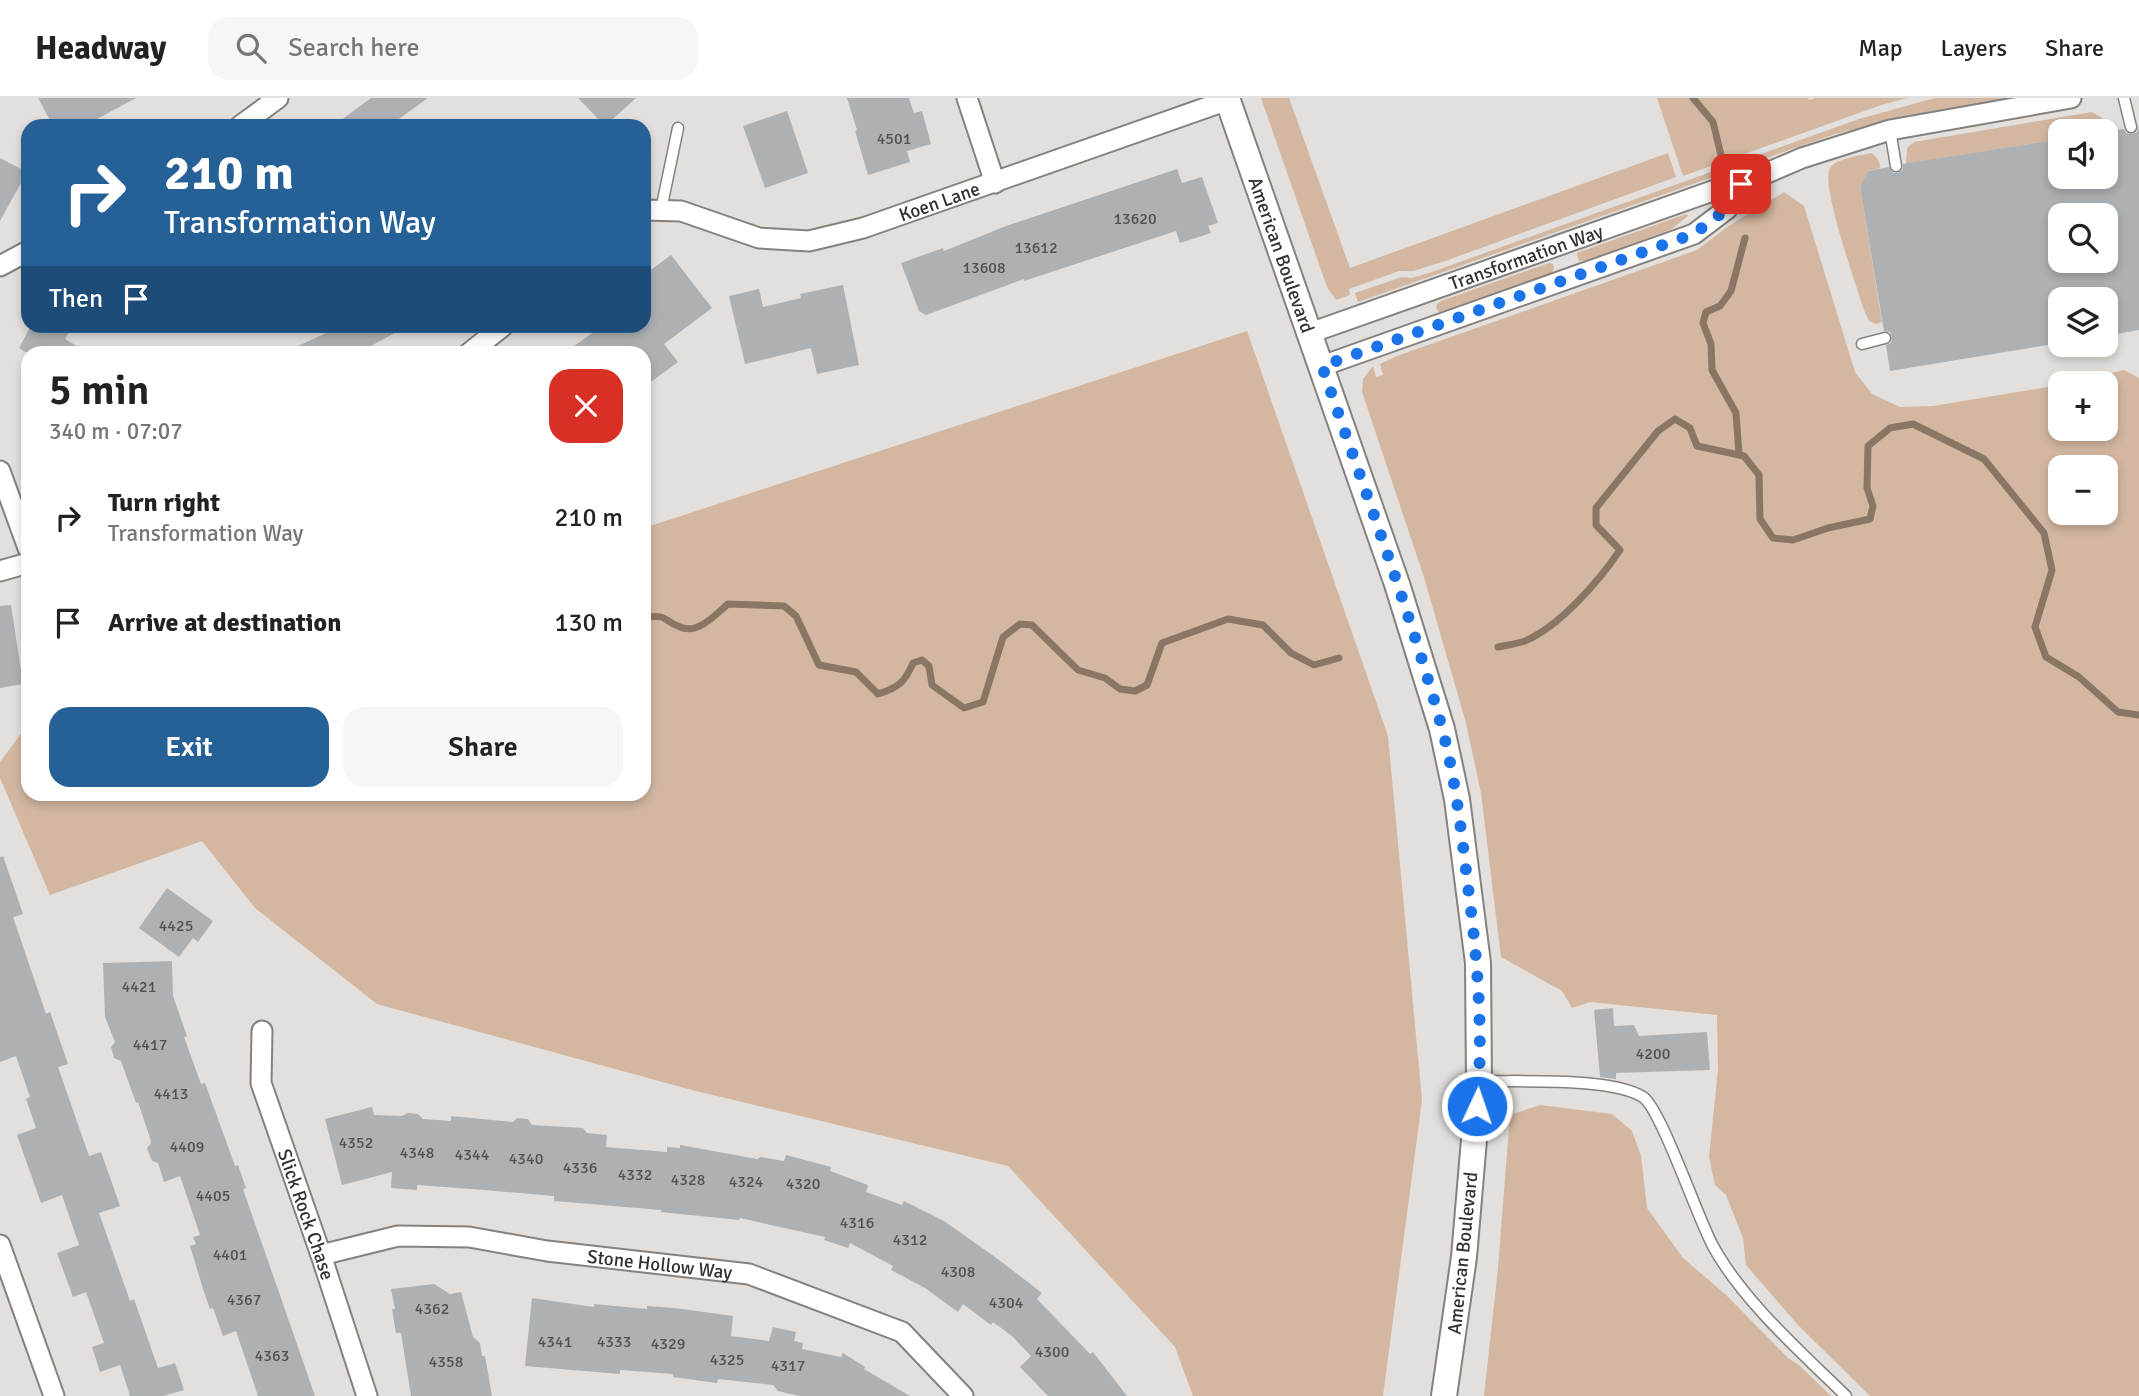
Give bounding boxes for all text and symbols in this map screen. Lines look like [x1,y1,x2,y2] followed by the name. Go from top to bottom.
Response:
[208,17,698,80] search box
[35,28,166,69] text: Headway
[232,29,270,67] icon: search
[288,32,419,64] text: Search here
[1858,33,1903,63] text: Map
[1941,33,2007,63] text: Layers
[2045,33,2104,63] text: Share
[2048,119,2118,525] map controls
[2048,119,2118,189] button: sound
[877,129,911,149] house number: 4501
[164,143,294,203] text: 210 m
[49,147,140,238] icon: right
[1711,154,1771,214] pin
[1722,165,1760,203] icon: arrive
[1243,174,1319,336] street label: American Boulevard
[896,177,983,227] street label: Koen Lane
[164,203,436,242] text: Transformation Way
[2048,203,2118,273] button: search
[1113,209,1157,229] house number: 13620
[1446,219,1607,296] street label: Transformation Way
[1014,238,1058,258] house number: 13612
[962,258,1006,278] house number: 13608
[117,280,155,318] icon: arrive
[49,283,103,315] text: Then
[2048,287,2118,357] button: layers
[49,365,150,416] text: 5 min
[549,369,623,443] button: close
[2048,371,2118,441] button: +
[49,417,183,446] text: 340 m · 07:07
[2048,455,2118,525] button: −
[108,487,220,519] text: Turn right
[49,499,87,537] icon: right
[554,502,623,534] text: 210 m
[108,519,303,548] text: Transformation Way
[49,604,87,642] icon: arrive
[108,607,341,639] text: Arrive at destination
[554,607,623,639] text: 130 m
[49,707,329,787] button: Exit
[343,707,623,787] button: Share
[159,916,193,936] house number: 4425
[122,977,156,997] house number: 4421
[133,1035,167,1055] house number: 4417
[1636,1044,1670,1064] house number: 4200
[1440,1069,1514,1143] position arrow
[154,1084,188,1104] house number: 4413
[339,1133,373,1153] house number: 4352
[170,1137,204,1157] house number: 4409
[400,1143,434,1163] house number: 4348
[455,1145,490,1165] house number: 4344
[272,1146,339,1283] street label: Slick Rock Chase
[509,1149,543,1169] house number: 4340
[563,1158,597,1178] house number: 4336
[618,1165,652,1185] house number: 4332
[671,1170,705,1190] house number: 4328
[1443,1171,1483,1336] street label: American Boulevard
[729,1172,764,1192] house number: 4324
[786,1174,820,1194] house number: 4320
[196,1186,230,1206] house number: 4405
[840,1213,874,1233] house number: 4316
[893,1230,927,1250] house number: 4312
[213,1245,247,1265] house number: 4401
[586,1245,734,1285] street label: Stone Hollow Way
[941,1262,975,1282] house number: 4308
[227,1290,261,1310] house number: 4367
[989,1293,1024,1313] house number: 4304
[415,1299,449,1319] house number: 4362
[538,1332,572,1352] house number: 4341
[597,1332,631,1352] house number: 4333
[651,1334,685,1354] house number: 4329
[1035,1342,1069,1362] house number: 4300
[255,1346,289,1366] house number: 4363
[710,1350,744,1370] house number: 4325
[429,1352,463,1372] house number: 4358
[771,1356,805,1376] house number: 4317

